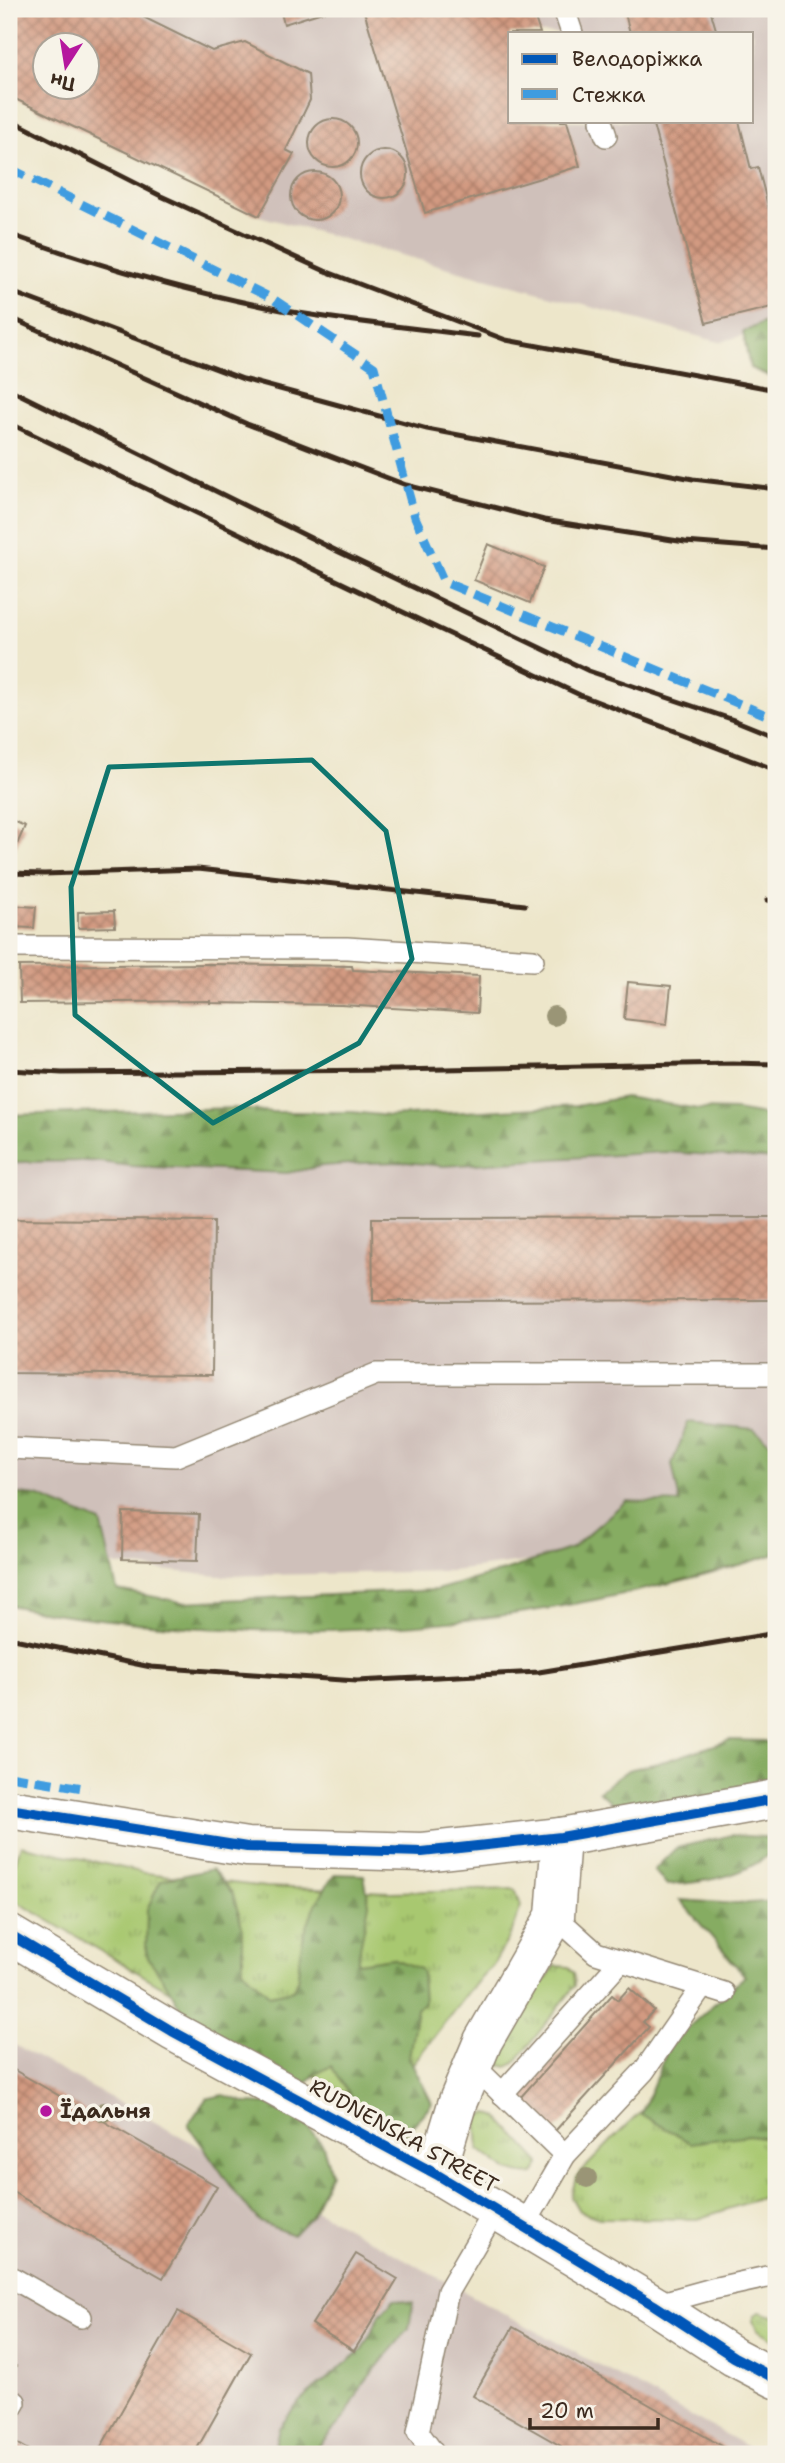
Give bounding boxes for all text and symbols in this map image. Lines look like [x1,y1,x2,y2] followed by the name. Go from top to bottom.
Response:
[32,32,102,102] north arrow
[508,32,754,122] legend
[572,45,702,73] text: Велодоріжка
[48,67,77,97] text: Пн
[572,81,645,109] text: Стежка
[305,2072,503,2200] street label: RUDNENSKA STREET
[60,2097,151,2125] place label: Їдальня
[38,2103,54,2119] marker: Їдальня
[530,2386,657,2430] scale bar
[540,2397,594,2425] text: 20 m

